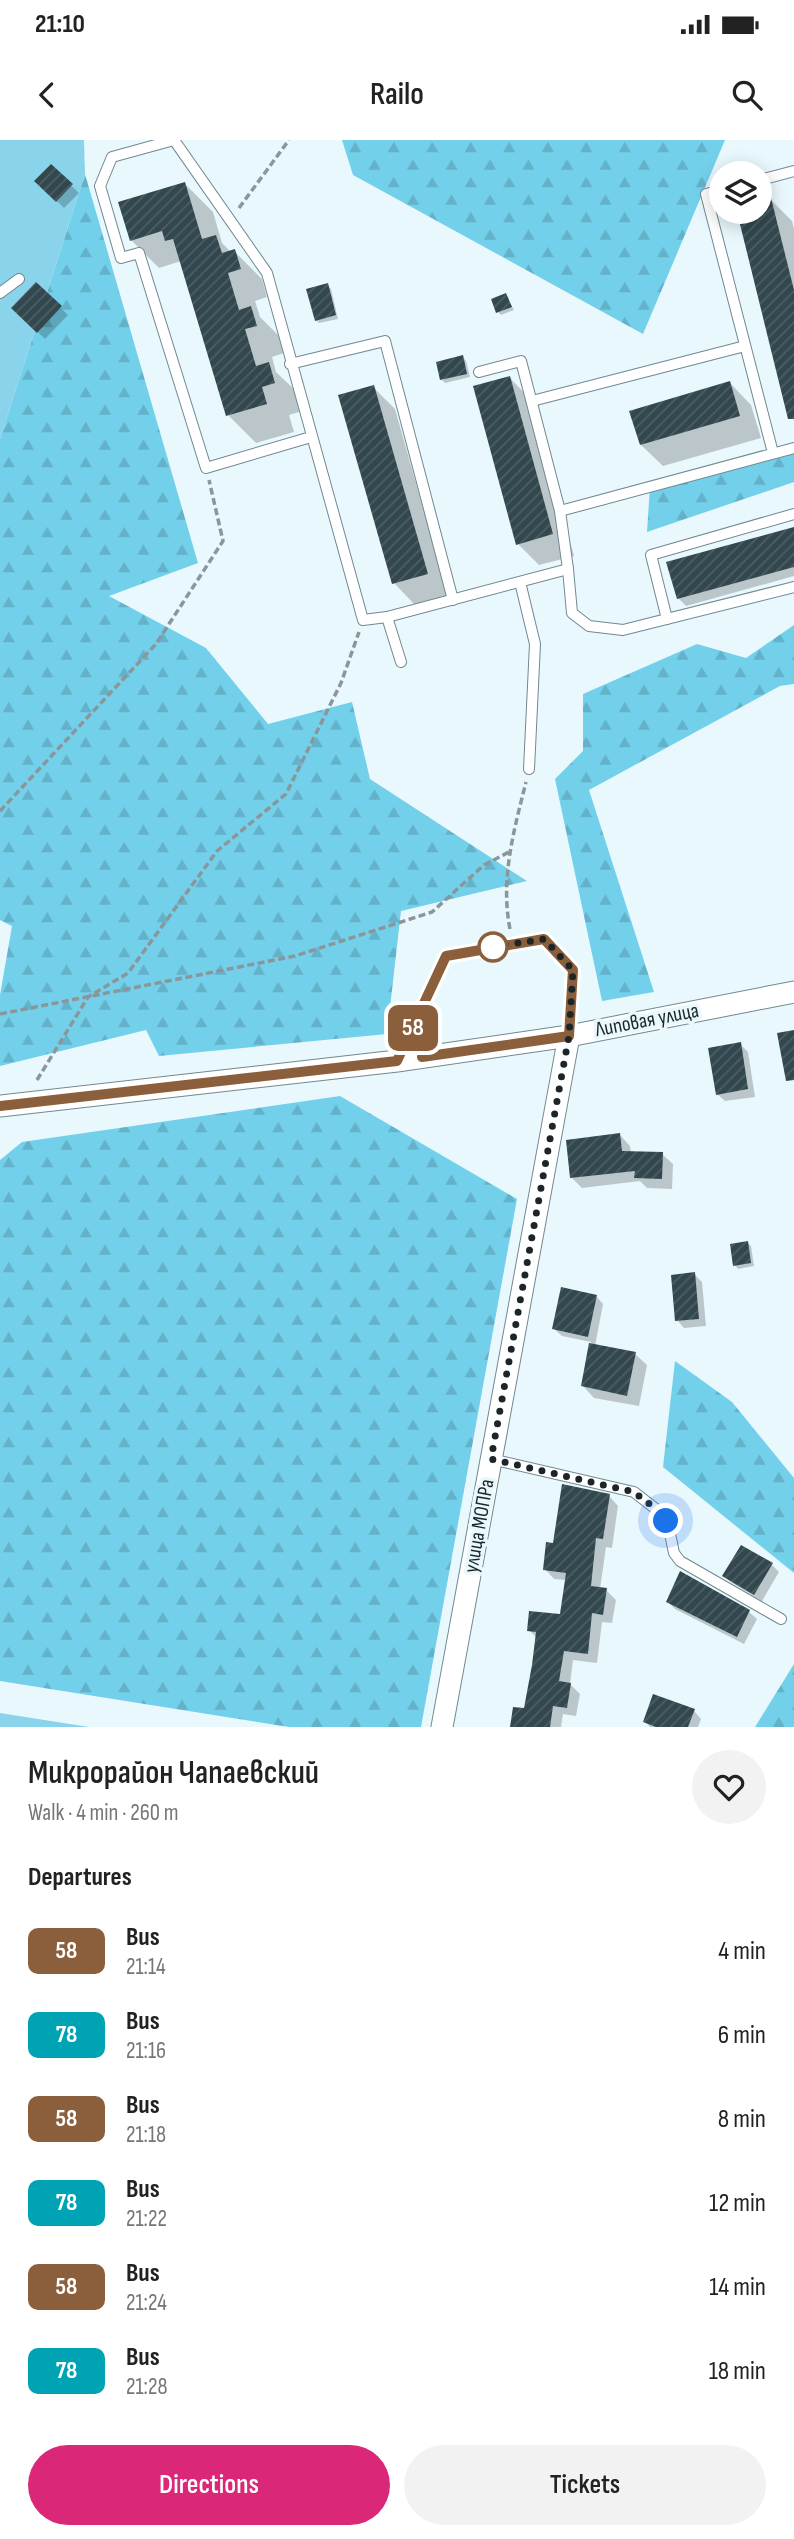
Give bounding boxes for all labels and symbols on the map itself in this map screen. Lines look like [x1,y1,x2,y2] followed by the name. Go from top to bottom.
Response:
[478,932,508,962] unlabelled marker
[592,998,701,1042] street label: Липовая улица
[382,1005,444,1051] line badge: 58
[458,1477,500,1575] street label: улица МОПРа
[648,1503,683,1538] your location

